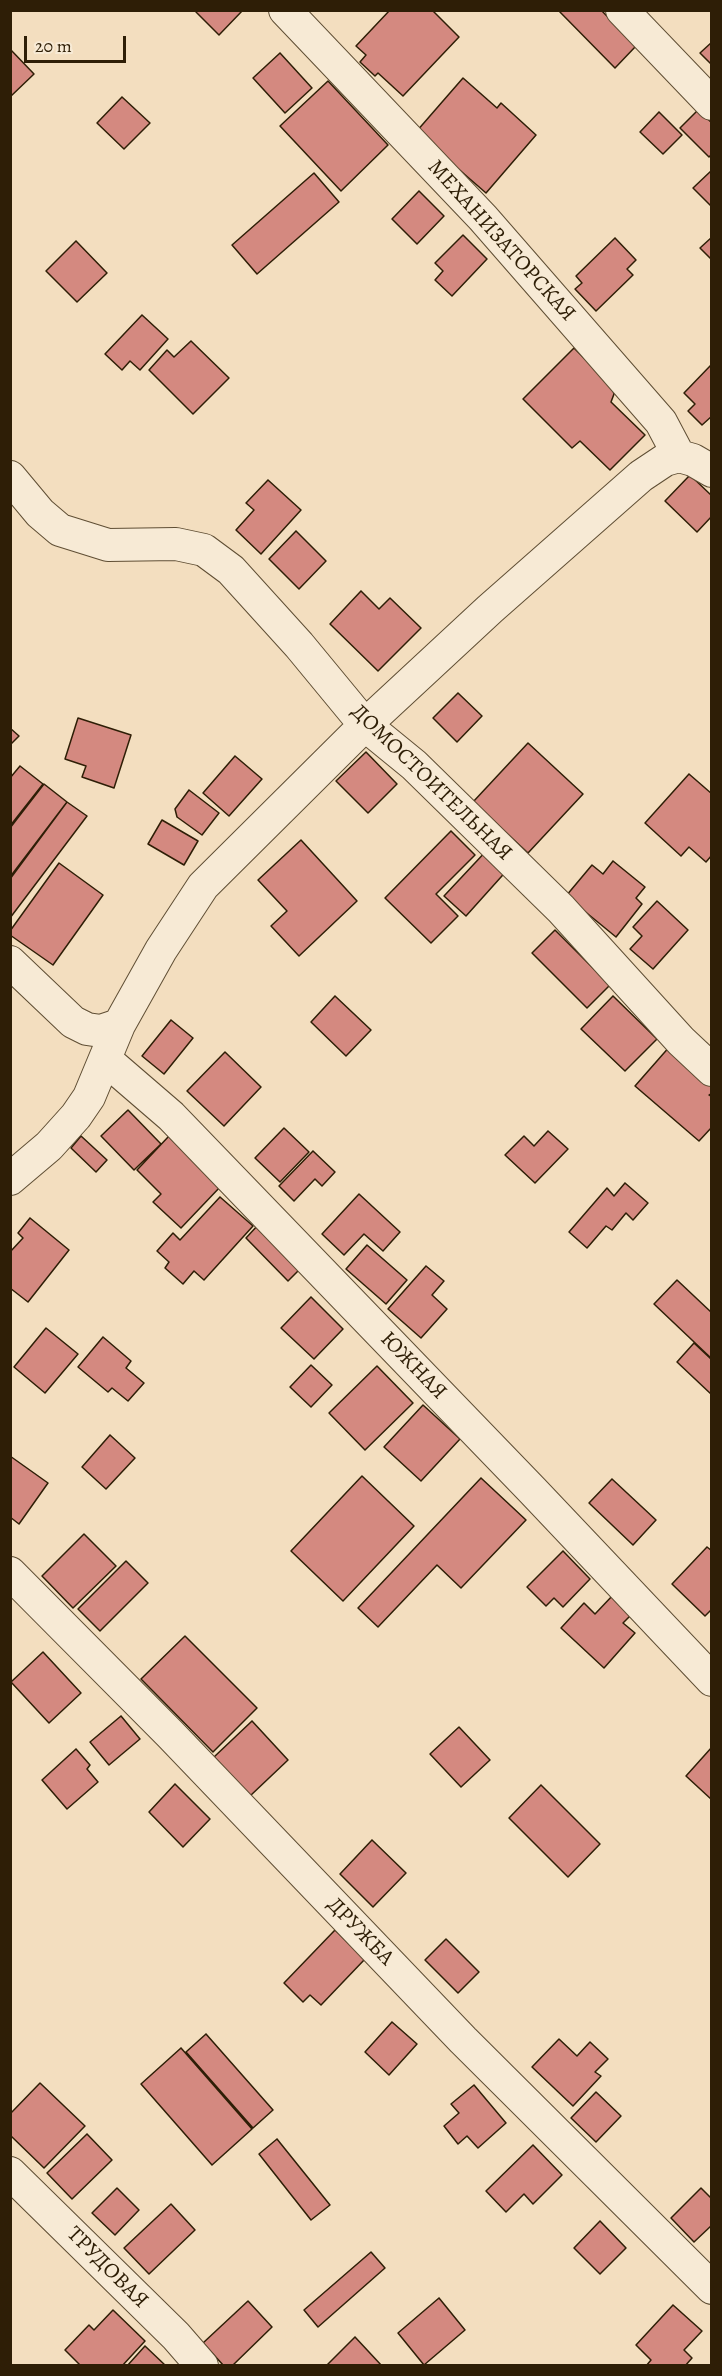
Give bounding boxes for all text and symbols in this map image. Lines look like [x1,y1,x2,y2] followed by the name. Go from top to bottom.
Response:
[27,24,129,62] scale bar
[35,34,72,58] text: 20 m
[421,155,581,327] street label: МЕХАНИЗАТОРСКАЯ
[345,699,517,867] street label: ДОМОСТОИТЕЛЬНАЯ
[374,1326,452,1406] street label: ЮЖНАЯ
[321,1892,399,1972] street label: ДРУЖБА
[61,2222,153,2314] street label: ТРУДОВАЯ

